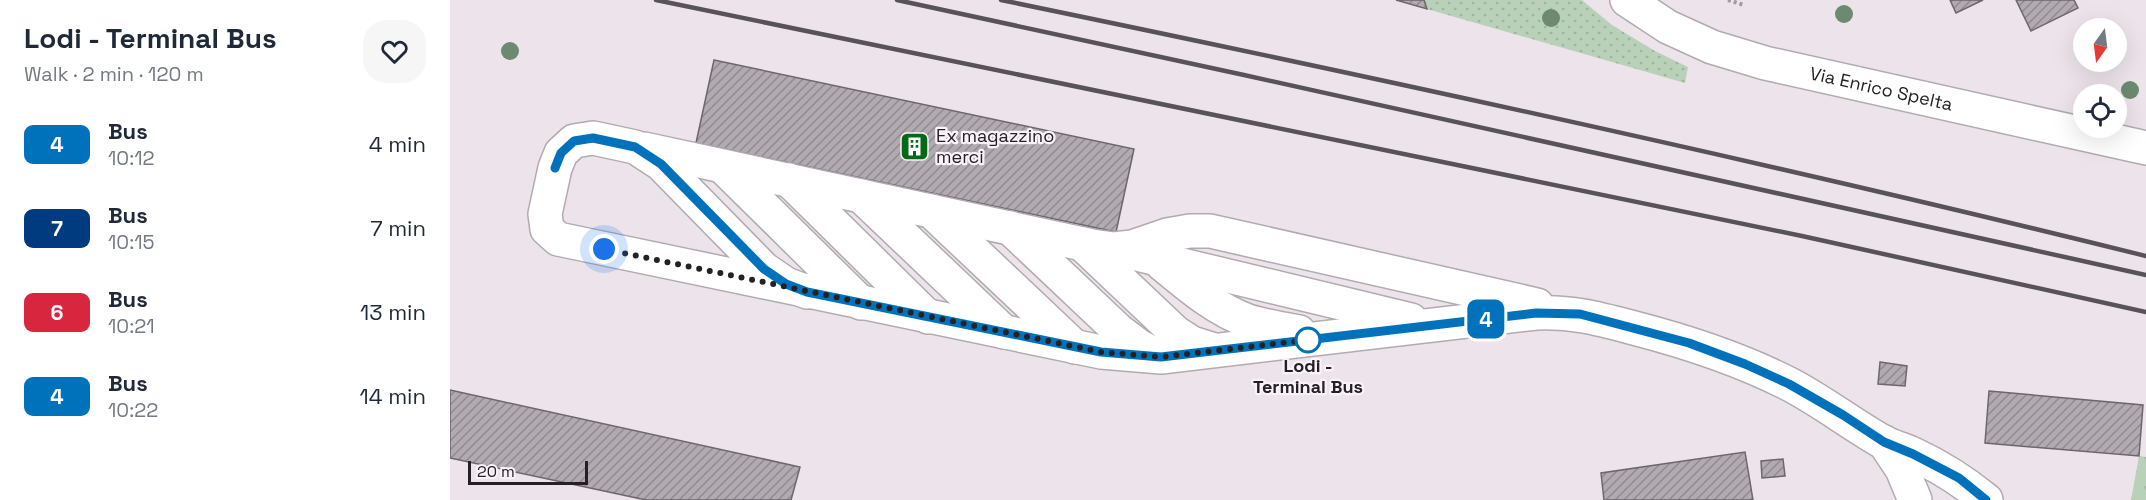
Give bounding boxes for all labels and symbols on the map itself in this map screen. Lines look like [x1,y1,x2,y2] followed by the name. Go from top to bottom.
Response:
[2073,18,2127,72] north arrow
[1808,61,1955,116] street label: Via Enrico Spelta
[936,124,1054,168] place label: Ex magazzino merci
[899,130,931,162] building icon: Ex magazzino merci
[589,234,619,264] your location
[1466,300,1506,338] line badge: 4
[1295,327,1321,353] marker: Lodi - Terminal Bus
[1253,354,1363,398] place label: Lodi - Terminal Bus
[468,458,588,486] scale bar

